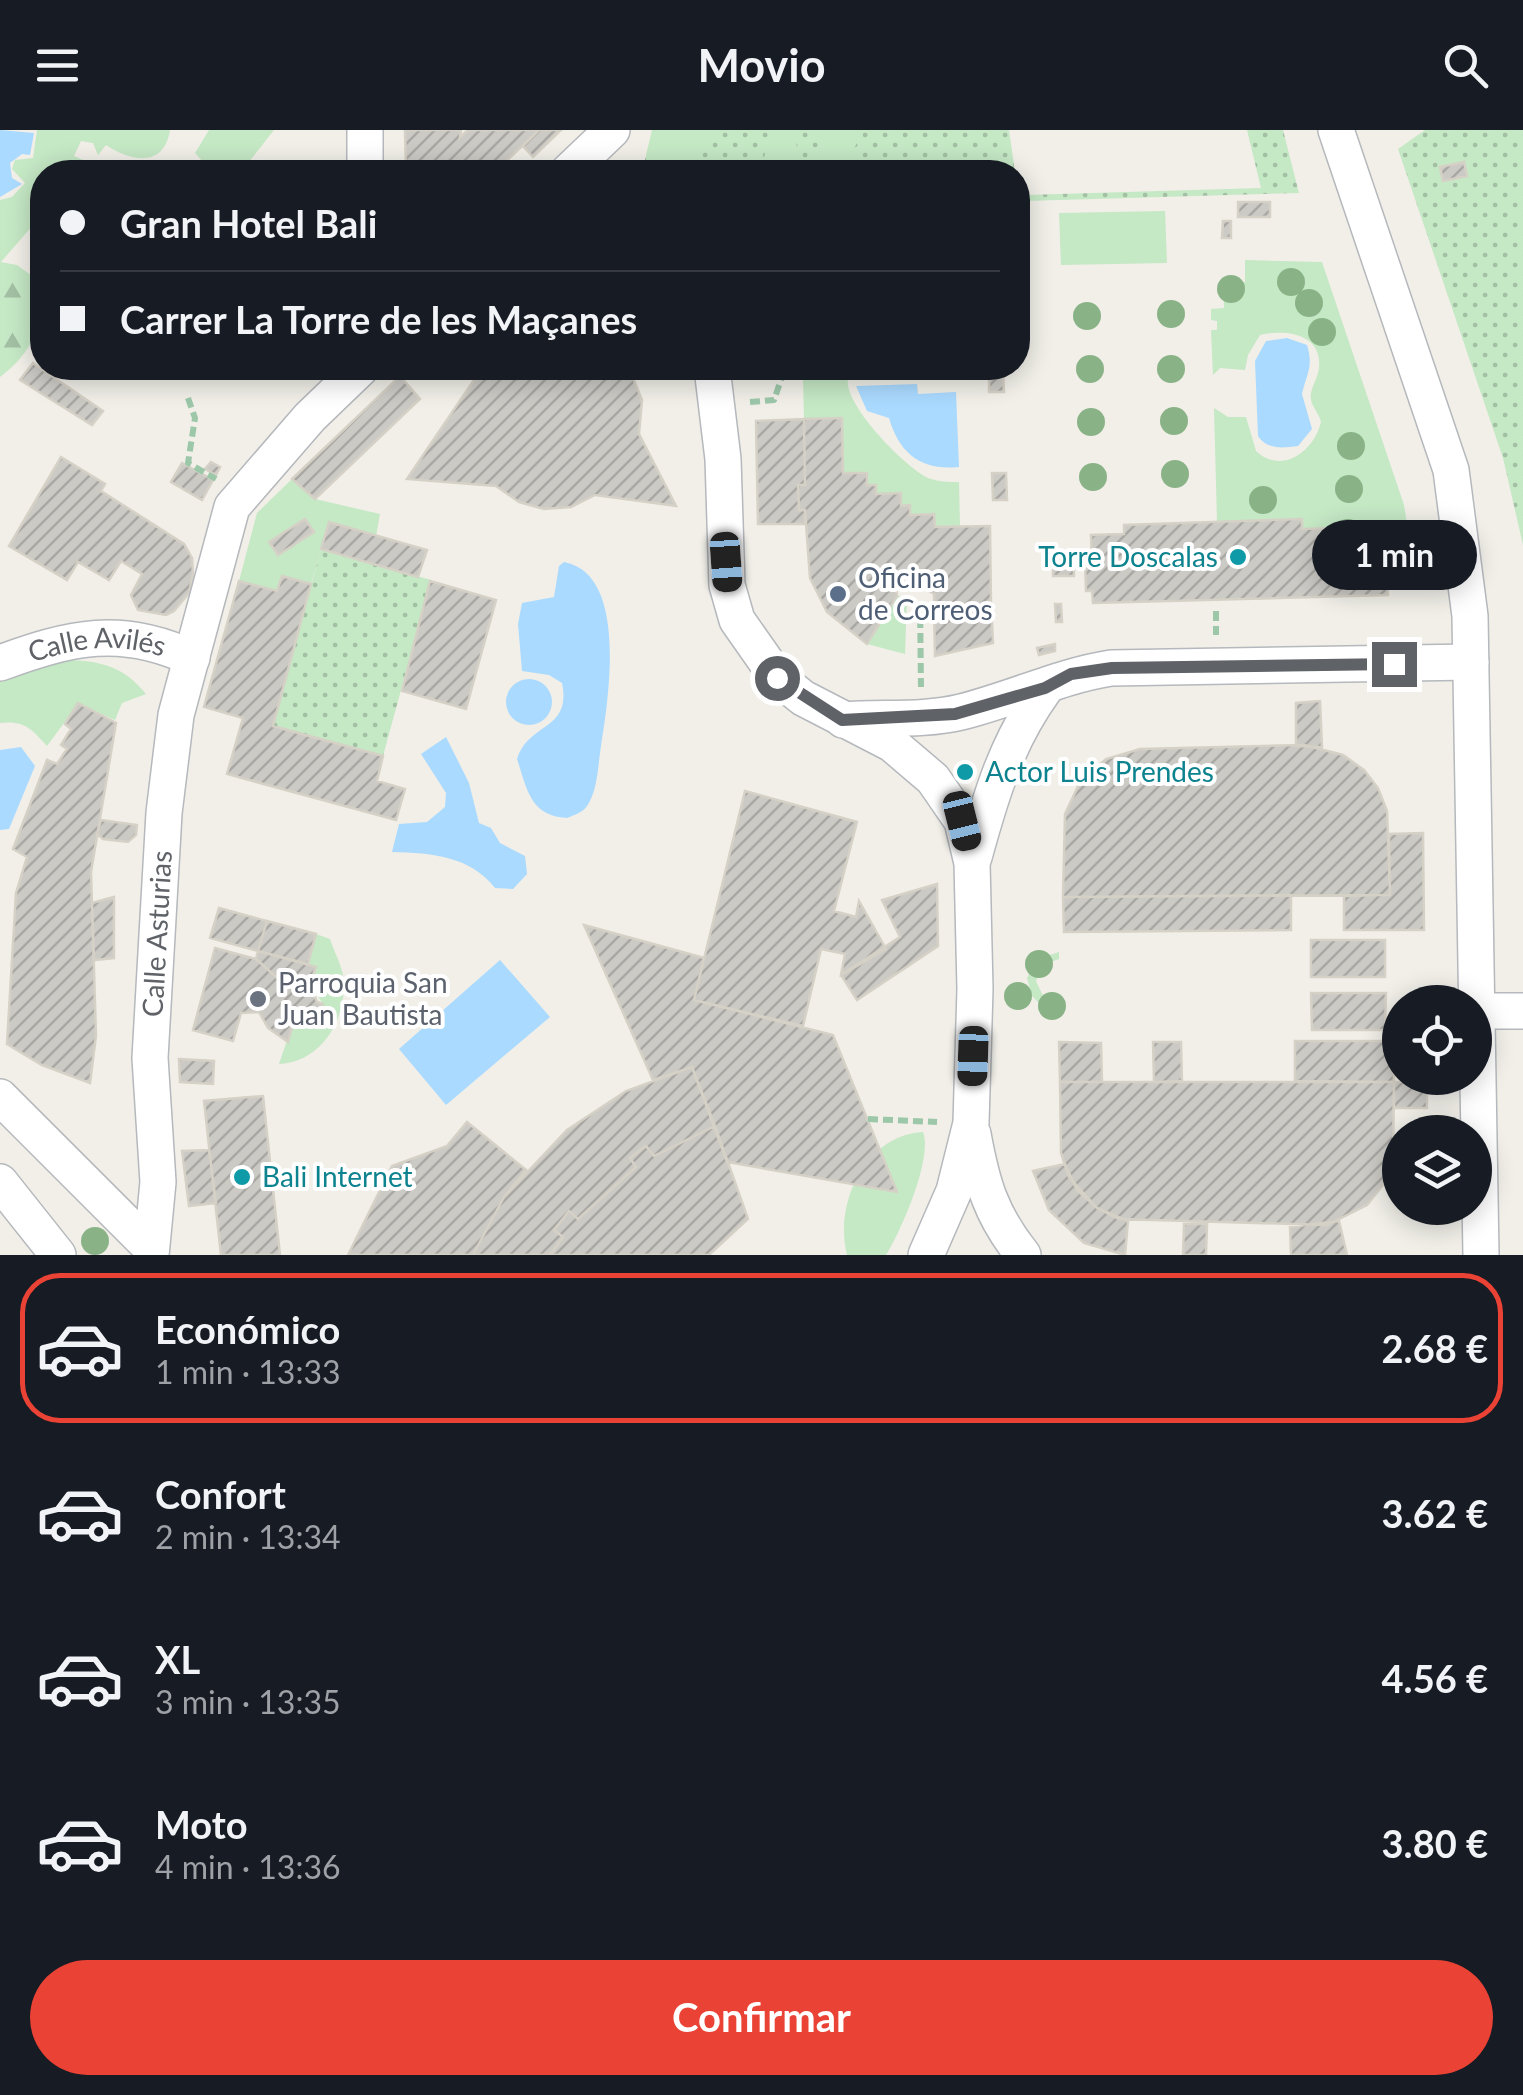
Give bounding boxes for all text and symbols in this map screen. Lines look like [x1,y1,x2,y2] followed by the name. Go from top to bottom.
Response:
[30,38,85,93] icon: menu
[697,38,826,92] text: Movio
[1438,38,1493,93] icon: search
[120,200,377,246] text: Gran Hotel Bali
[120,296,637,342] text: Carrer La Torre de les Maçanes
[1312,519,1476,589] callout: 1 min
[709,531,743,593] car
[1355,535,1434,574] text: 1 min
[1038,539,1218,573] place label: Torre Doscalas
[1227,546,1249,568] marker: Torre Doscalas
[858,560,993,626] place label: Oficina de Correos
[827,583,849,605] marker: Oficina de Correos
[24,620,170,668] street label: Calle Avilés
[1372,642,1417,687] route end
[755,656,800,701] route start
[985,754,1214,788] place label: Actor Luis Prendes
[954,761,976,783] marker: Actor Luis Prendes
[940,788,984,854] car
[134,850,178,1018] street label: Calle Asturias
[278,965,448,1031] place label: Parroquia San Juan Bautista
[1382,985,1492,1225] map controls
[1382,985,1492,1095] button: locate
[247,988,269,1010] marker: Parroquia San Juan Bautista
[957,1025,989,1087] car
[1382,1115,1492,1225] button: layers
[262,1159,413,1193] place label: Bali Internet
[231,1166,253,1188] marker: Bali Internet
[35,1303,125,1393] icon: car
[155,1306,340,1352] text: Económico
[1382,1325,1488,1371] text: 2.68 €
[155,1352,341,1391] text: 1 min · 13:33
[35,1468,125,1558] icon: car
[155,1471,286,1517] text: Confort
[1382,1490,1488,1536] text: 3.62 €
[155,1517,341,1556] text: 2 min · 13:34
[35,1633,125,1723] icon: car
[155,1636,200,1682] text: XL
[1382,1655,1488,1701] text: 4.56 €
[155,1682,341,1721] text: 3 min · 13:35
[35,1798,125,1888] icon: car
[155,1801,248,1847] text: Moto
[1382,1820,1488,1866] text: 3.80 €
[155,1847,341,1886] text: 4 min · 13:36
[30,1960,1493,2075] button: Confirmar

